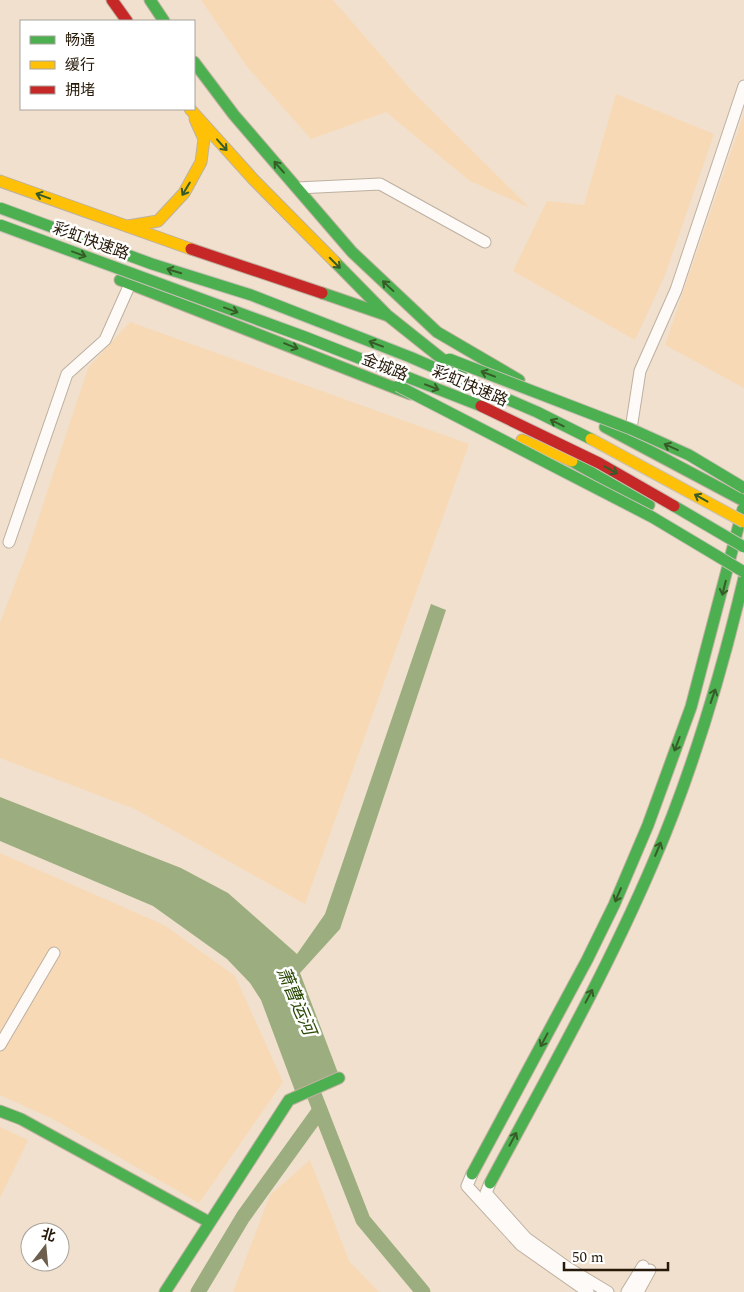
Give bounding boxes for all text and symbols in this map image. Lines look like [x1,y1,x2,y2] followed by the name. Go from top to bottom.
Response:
[20,20,195,110] legend
[65,29,95,52] text: 畅通
[65,54,95,77] text: 缓行
[65,79,95,102] text: 拥堵
[217,139,228,152] one-way arrow
[273,160,284,173] one-way arrow
[180,181,190,195] one-way arrow
[36,191,51,200] one-way arrow
[49,216,133,266] street label: 彩虹快速路
[70,250,86,259] one-way arrow
[329,256,341,269] one-way arrow
[167,266,183,275] one-way arrow
[382,280,395,292] one-way arrow
[223,306,238,315] one-way arrow
[369,339,385,348] one-way arrow
[283,342,298,351] one-way arrow
[358,347,412,387] street label: 金城路
[428,359,512,413] street label: 彩虹快速路
[480,369,496,378] one-way arrow
[424,383,439,392] one-way arrow
[550,418,565,428] one-way arrow
[664,442,679,451] one-way arrow
[603,465,618,475] one-way arrow
[694,493,709,503] one-way arrow
[719,580,728,596] one-way arrow
[709,689,718,704] one-way arrow
[672,735,681,751] one-way arrow
[654,842,664,857] one-way arrow
[613,887,623,902] one-way arrow
[270,963,324,1042] water label: 萧曹运河
[584,988,594,1003] one-way arrow
[539,1032,549,1046] one-way arrow
[508,1132,518,1147] one-way arrow
[20,1222,70,1272] north arrow
[39,1223,58,1247] text: 北
[564,1240,668,1272] scale bar
[572,1246,604,1269] text: 50 m

